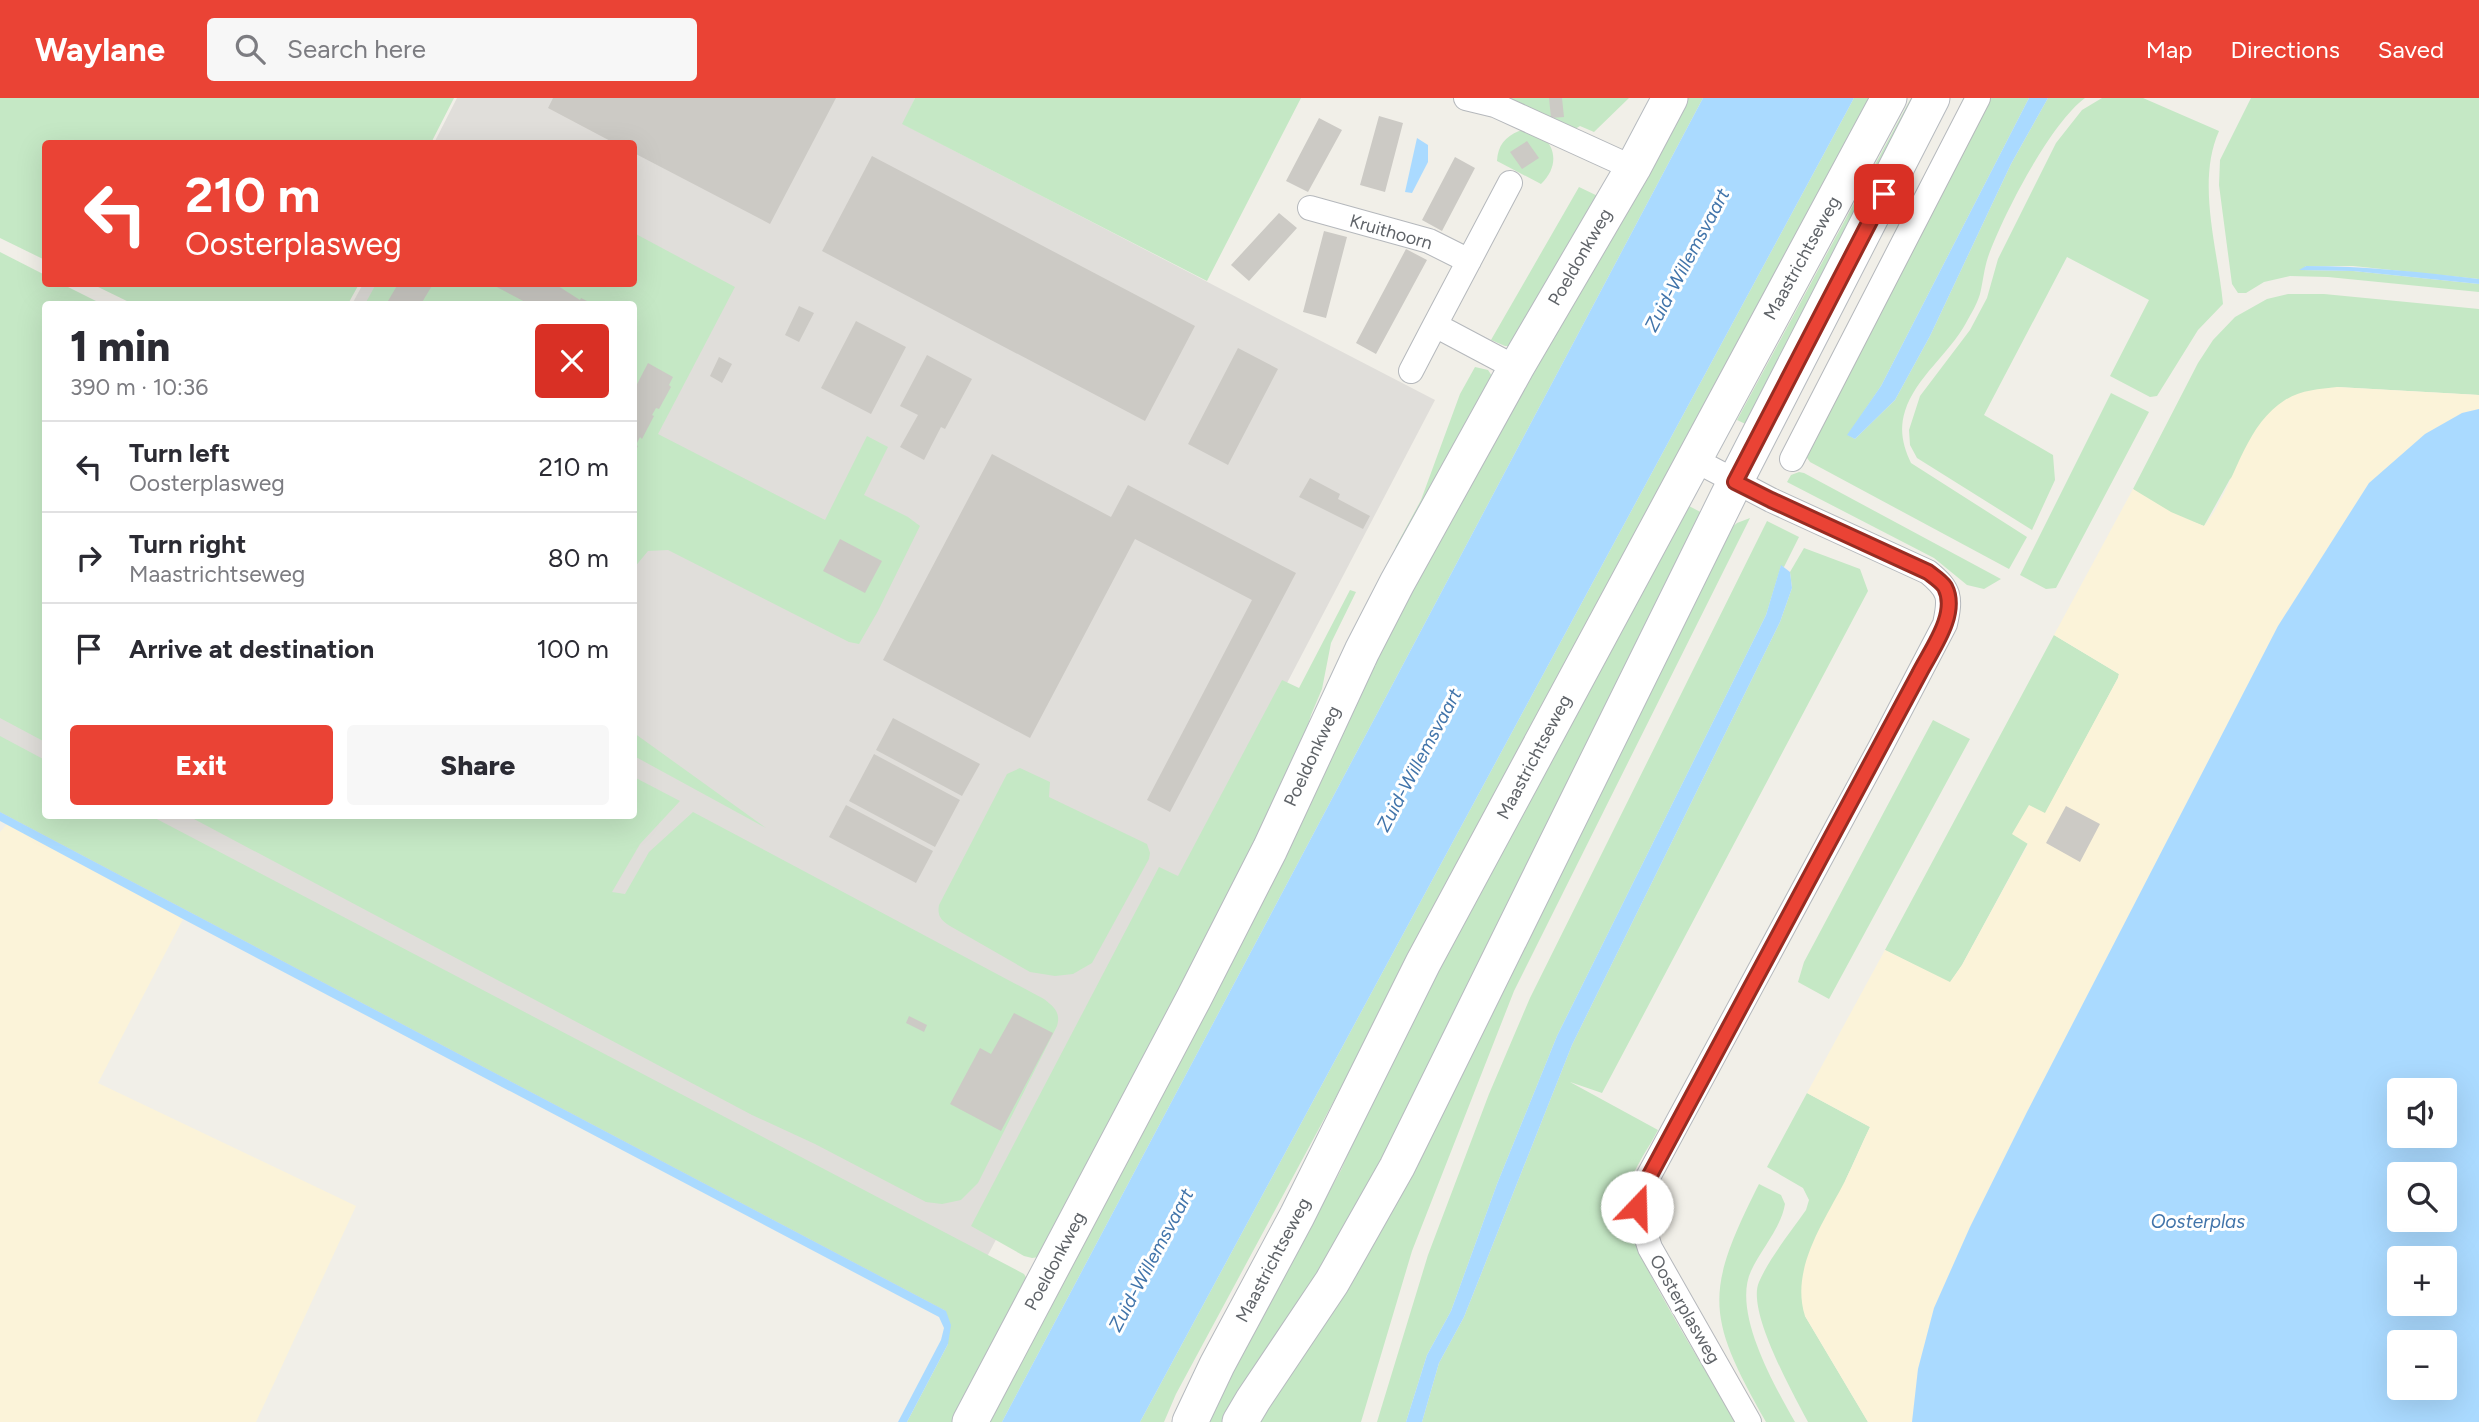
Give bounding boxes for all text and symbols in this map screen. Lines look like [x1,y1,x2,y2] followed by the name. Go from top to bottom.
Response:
[207,18,697,81] search box
[35,30,165,69] text: Waylane
[231,30,269,68] icon: search
[287,33,426,65] text: Search here
[2146,35,2192,64] text: Map
[2230,35,2340,64] text: Directions
[2378,35,2444,64] text: Saved
[1854,164,1914,224] pin
[185,165,320,224] text: 210 m
[70,168,161,259] icon: left
[1865,175,1903,213] icon: arrive
[1640,184,1735,335] water label: Zuid-Willemsvaart
[1759,192,1845,324] street label: Maastrichtseweg
[1543,205,1617,309] street label: Poeldonkweg
[1347,210,1435,254] street label: Kruithoorn
[185,225,402,263] text: Oosterplasweg
[70,321,170,372] text: 1 min
[535,324,609,398] button: close
[70,373,208,401] text: 390 m · 10:36
[129,437,230,469] text: Turn left
[70,448,108,486] icon: left
[539,451,609,483] text: 210 m
[129,469,285,497] text: Oosterplasweg
[129,528,246,560] text: Turn right
[70,539,108,577] icon: right
[548,542,609,574] text: 80 m
[129,560,305,588] text: Maastrichtseweg
[70,630,108,668] icon: arrive
[129,633,374,665] text: Arrive at destination
[536,633,609,665] text: 100 m
[1372,684,1467,835] water label: Zuid-Willemsvaart
[1492,691,1576,823] street label: Maastrichtseweg
[1279,702,1345,810] street label: Poeldonkweg
[70,725,333,805] button: Exit
[347,725,609,805] button: Share
[2387,1078,2457,1400] map controls
[2387,1078,2457,1148] button: sound
[2387,1162,2457,1232] button: search
[1600,1170,1674,1244] position arrow
[1104,1184,1199,1335] water label: Zuid-Willemsvaart
[1231,1194,1315,1326] street label: Maastrichtseweg
[1020,1208,1090,1314] street label: Poeldonkweg
[2151,1210,2245,1233] water label: Oosterplas
[2387,1246,2457,1316] button: +
[1645,1251,1725,1367] street label: Oosterplasweg
[2387,1330,2457,1400] button: −

